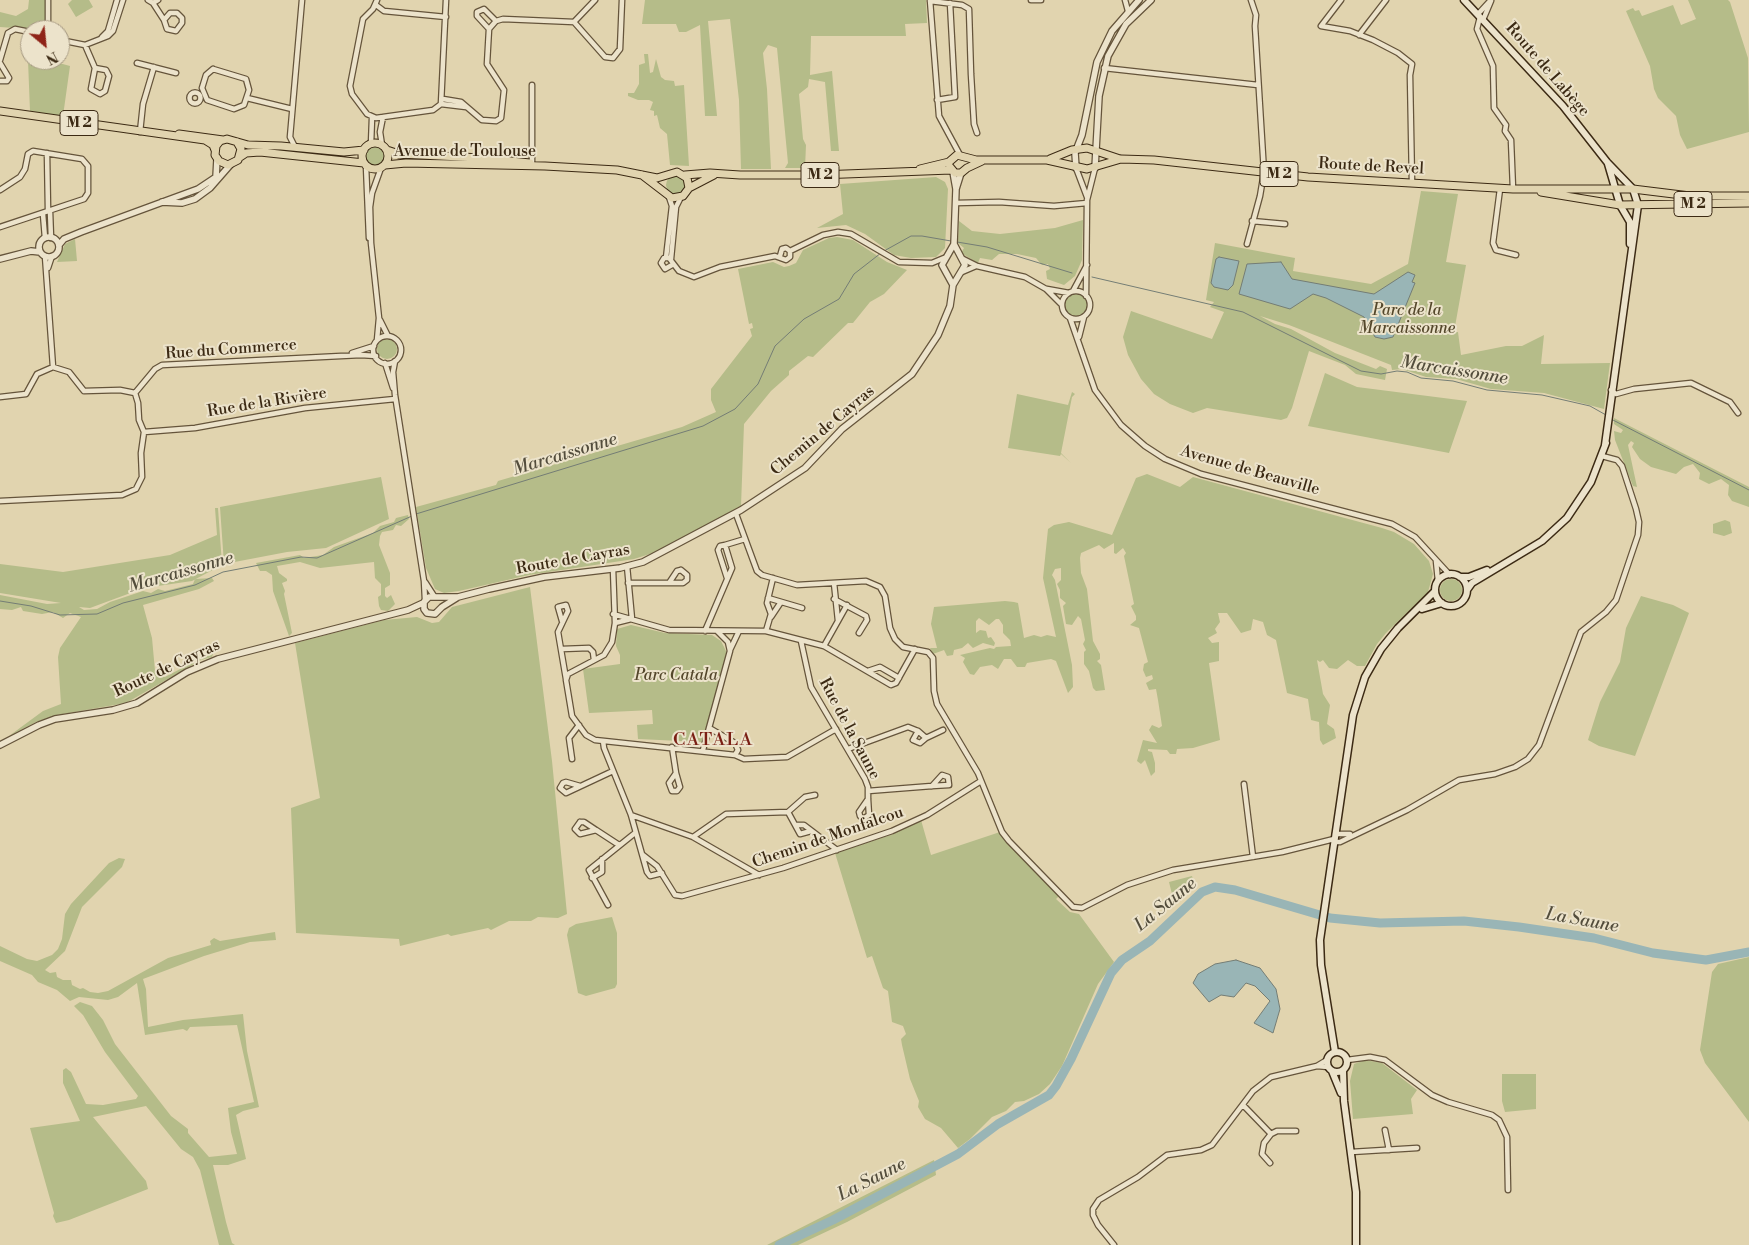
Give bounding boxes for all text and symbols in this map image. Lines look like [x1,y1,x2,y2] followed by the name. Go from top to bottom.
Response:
[1501,19,1593,121] street label: Route de Labège
[20,20,70,70] north arrow
[42,47,61,68] text: N
[60,110,98,136] road number: M 2
[394,142,536,162] street label: Avenue de Toulouse
[1318,155,1424,179] street label: Route de Revel
[801,162,839,188] road number: M 2
[1260,162,1298,186] road number: M 2
[1674,192,1712,216] road number: M 2
[1359,301,1455,339] park label: Parc de la Marcaissonne
[164,336,298,364] street label: Rue du Commerce
[1399,352,1509,390] water label: Marcaissonne
[767,382,879,480] street label: Chemin de Cayras
[206,384,328,422] street label: Rue de la Rivière
[510,429,620,481] water label: Marcaissonne
[1178,442,1322,500] street label: Avenue de Beauville
[515,541,631,579] street label: Route de Cayras
[126,548,236,598] water label: Marcaissonne
[111,636,223,702] street label: Route de Cayras
[634,666,718,686] park label: Parc Catala
[814,675,884,783] street label: Rue de la Saune
[672,730,754,752] district label: CATALA
[750,803,906,873] street label: Chemin de Monfalcou
[1131,873,1201,937] water label: La Saune
[1544,904,1620,938] water label: La Saune
[834,1154,910,1206] water label: La Saune

